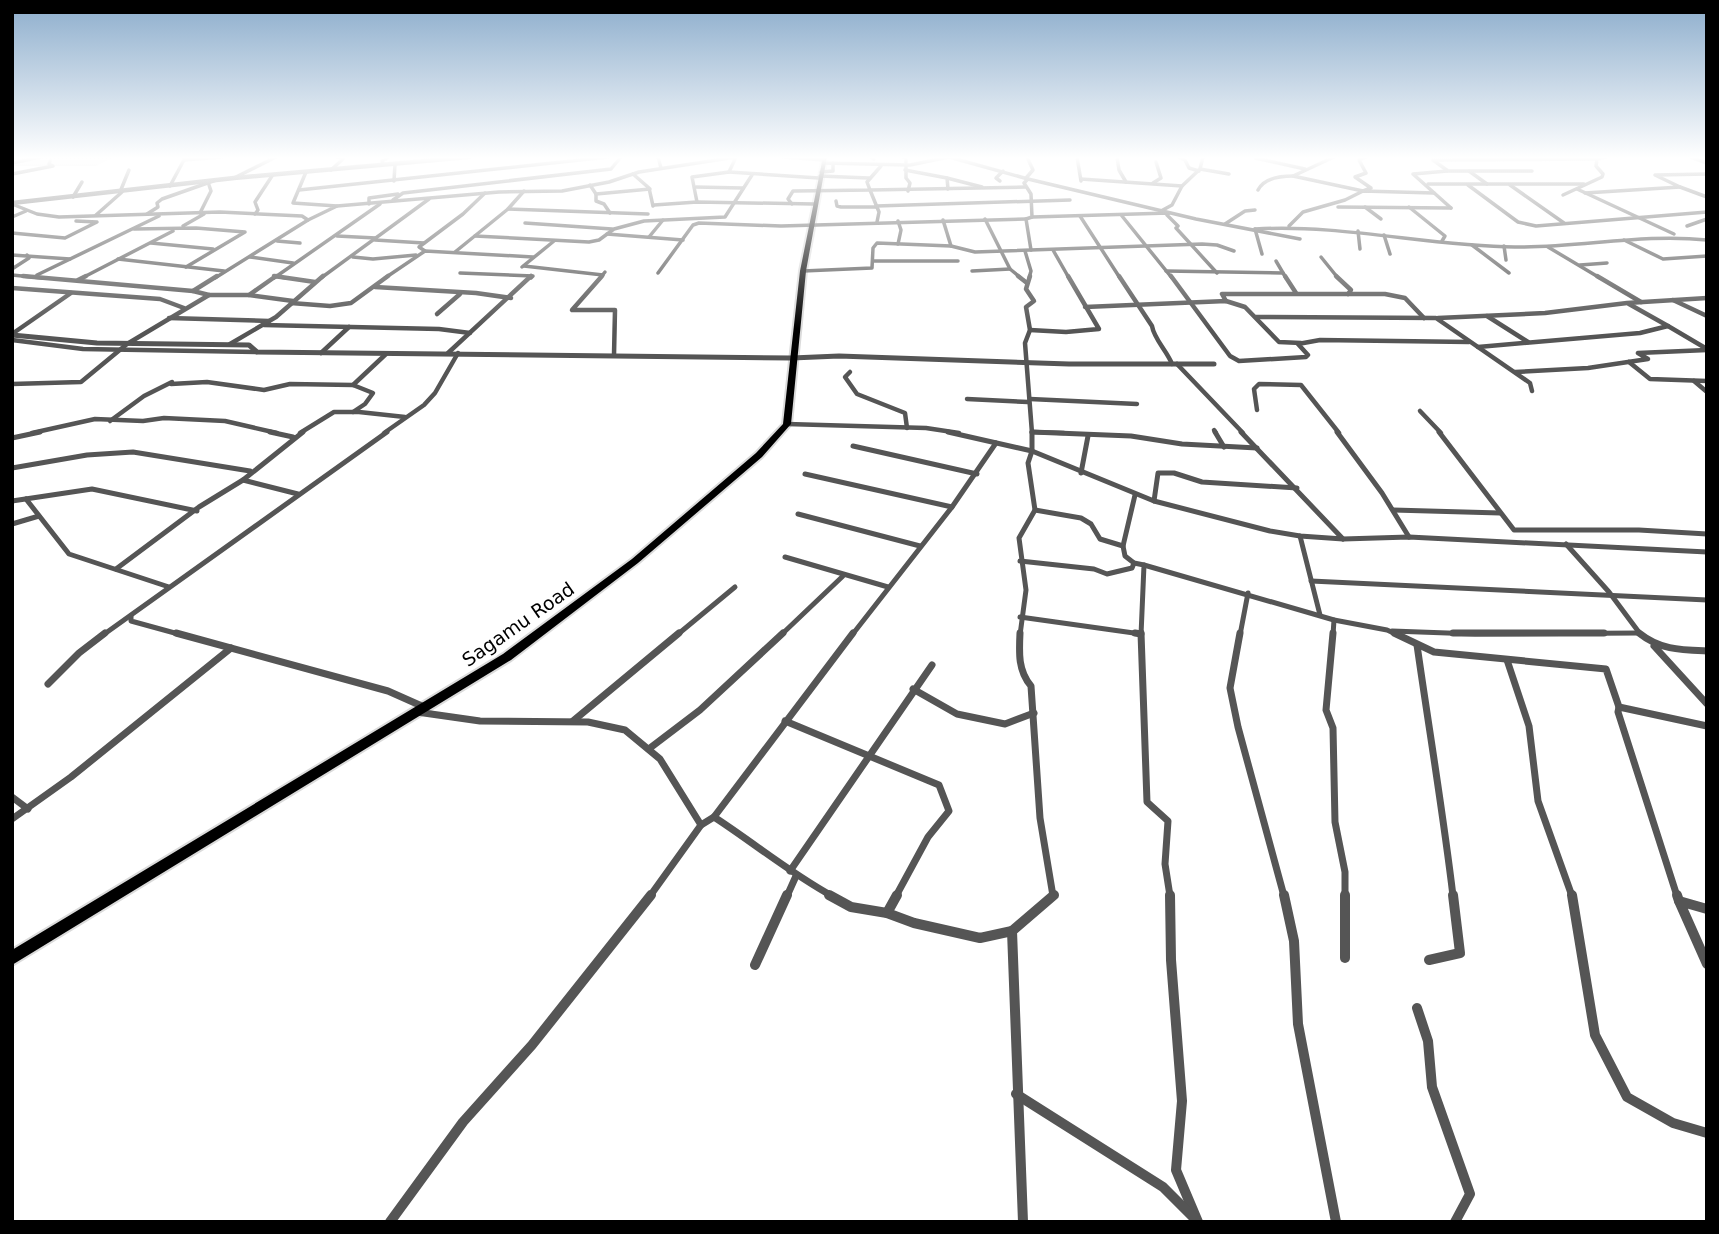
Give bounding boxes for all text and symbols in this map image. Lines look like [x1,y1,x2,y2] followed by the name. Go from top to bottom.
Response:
[458,577,578,671] street label: Sagamu Road

